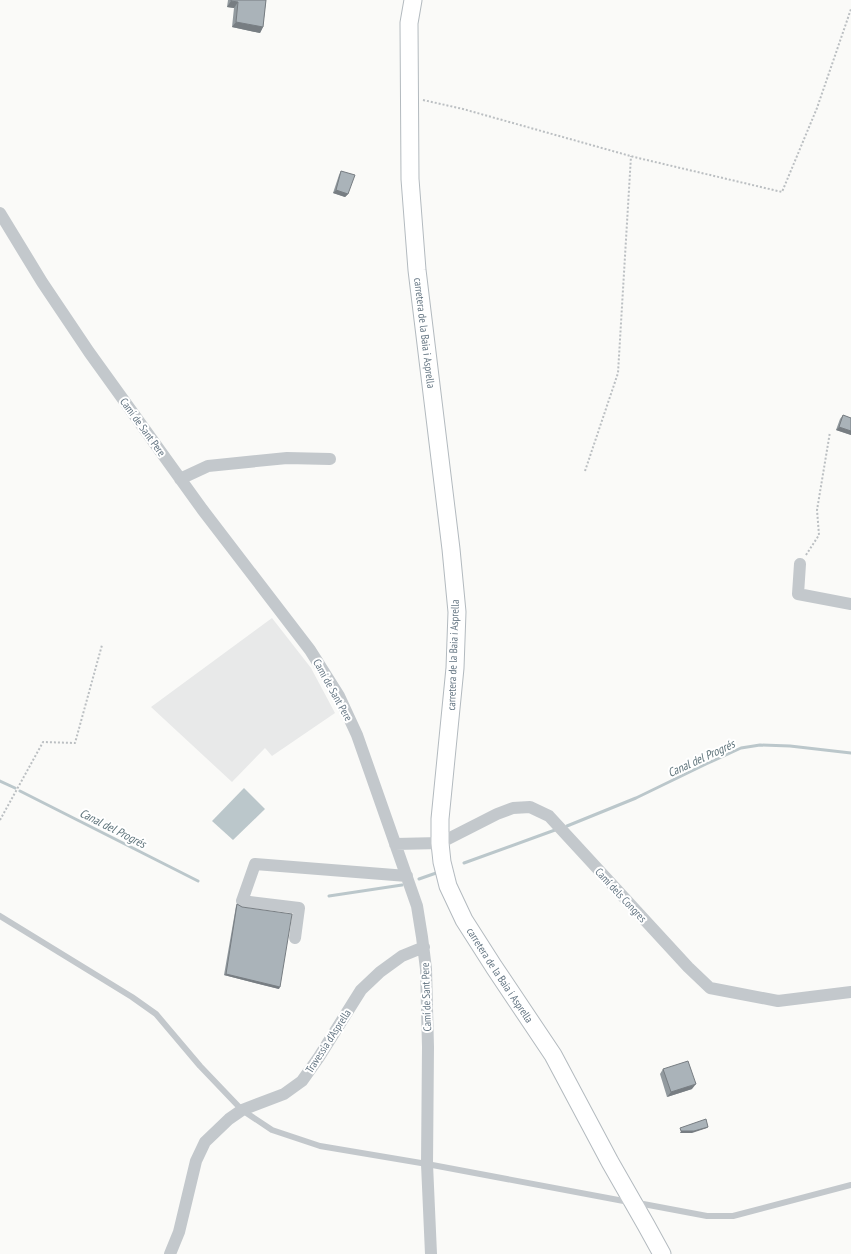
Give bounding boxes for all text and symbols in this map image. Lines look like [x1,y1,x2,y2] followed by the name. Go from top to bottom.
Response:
[411,277,438,389] street label: carretera de la Baia i Asprella
[117,395,169,459] street label: Camí de Sant Pere
[444,599,462,711] street label: carretera de la Baia i Asprella
[310,656,356,724] street label: Camí de Sant Pere
[665,735,739,780] water label: Canal del Progrés
[77,805,150,852] water label: Canal del Progrés
[592,865,650,925] street label: Camí dels Congres
[464,925,536,1025] street label: carretera de la Baia i Asprella
[418,962,434,1032] street label: Camí de Sant Pere
[302,1006,354,1076] street label: Travessia d'Asprella

